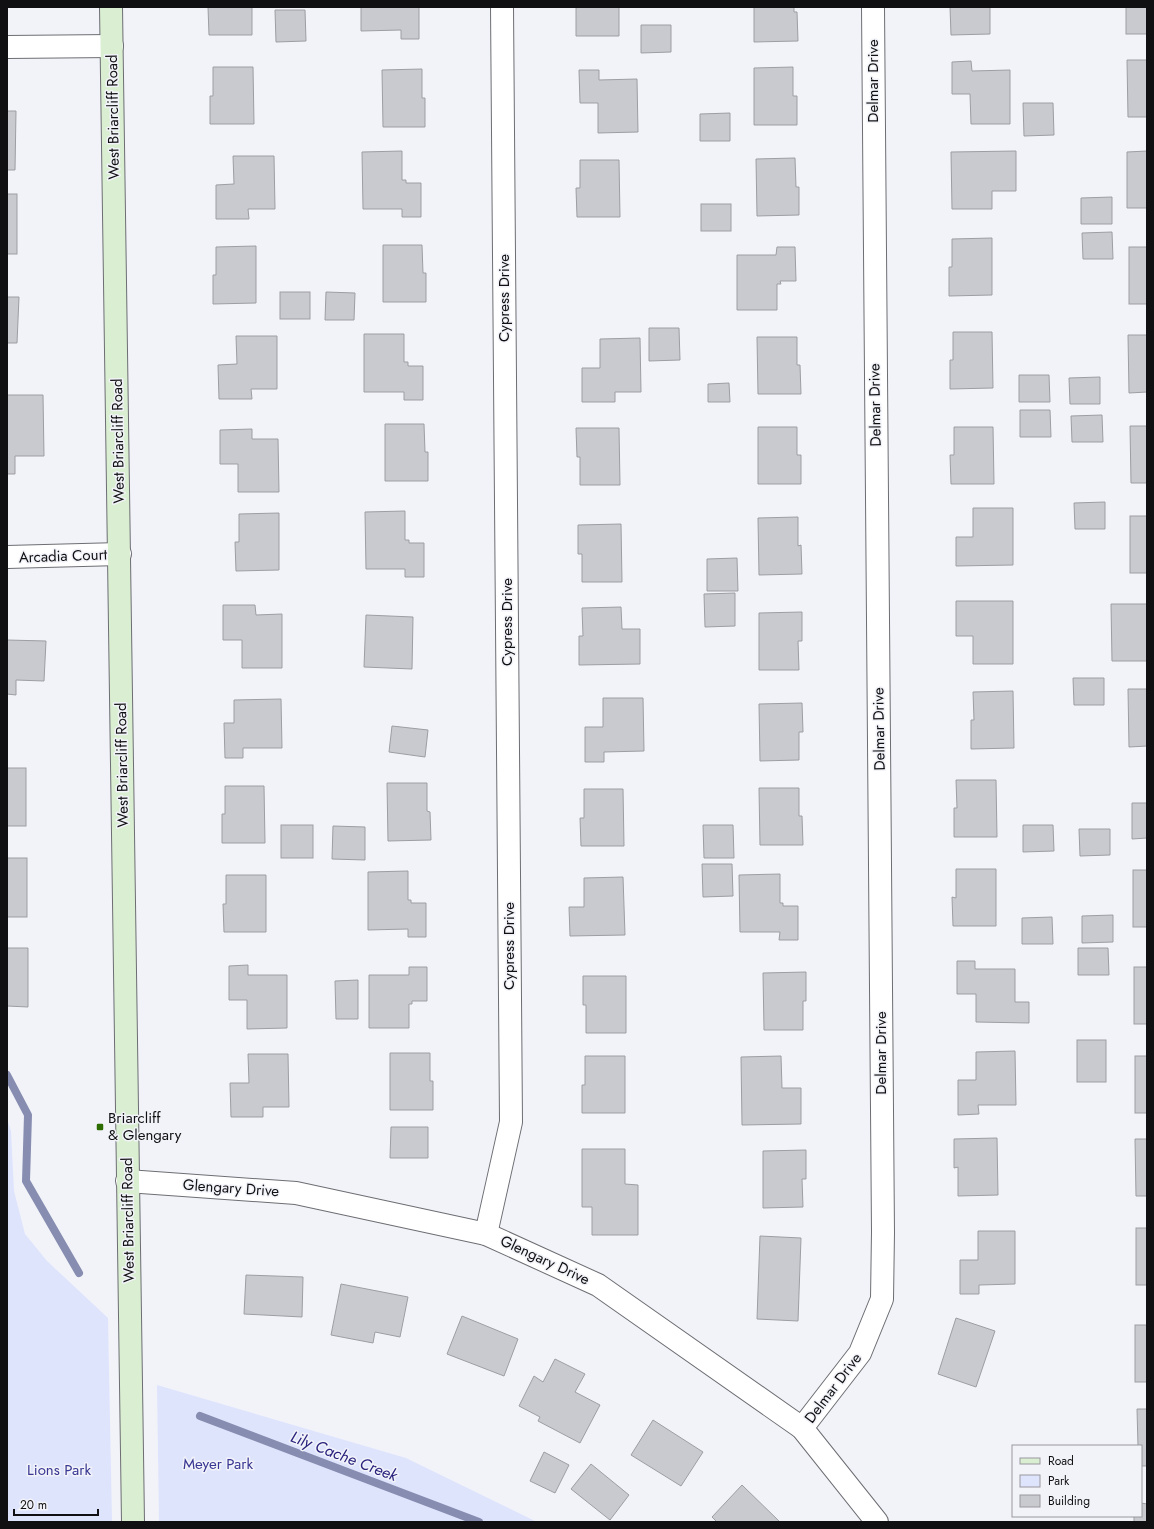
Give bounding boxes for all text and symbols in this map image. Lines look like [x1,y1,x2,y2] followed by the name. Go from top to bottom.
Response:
[862,39,884,123] street label: Delmar Drive
[101,54,125,180] street label: West Briarcliff Road
[493,254,515,342] street label: Cypress Drive
[863,363,887,447] street label: Delmar Drive
[106,378,130,504] street label: West Briarcliff Road
[18,543,108,569] street label: Arcadia Court
[496,578,518,666] street label: Cypress Drive
[867,687,891,771] street label: Delmar Drive
[110,702,134,828] street label: West Briarcliff Road
[498,902,520,990] street label: Cypress Drive
[870,1011,892,1095] street label: Delmar Drive
[108,1107,182,1146] place label: Briarcliff & Glengary
[95,1122,105,1132] marker: Briarcliff & Glengary
[116,1157,140,1283] street label: West Briarcliff Road
[182,1174,280,1202] street label: Glengary Drive
[497,1230,594,1290] street label: Glengary Drive
[799,1348,867,1428] street label: Delmar Drive
[287,1425,402,1487] water label: Lily Cache Creek
[1012,1445,1142,1517] legend
[1048,1452,1074,1470] text: Road
[183,1453,253,1475] park label: Meyer Park
[27,1459,91,1481] park label: Lions Park
[1048,1472,1070,1490] text: Park
[14,1491,98,1517] scale bar
[1048,1492,1090,1510] text: Building
[20,1496,47,1514] text: 20 m

